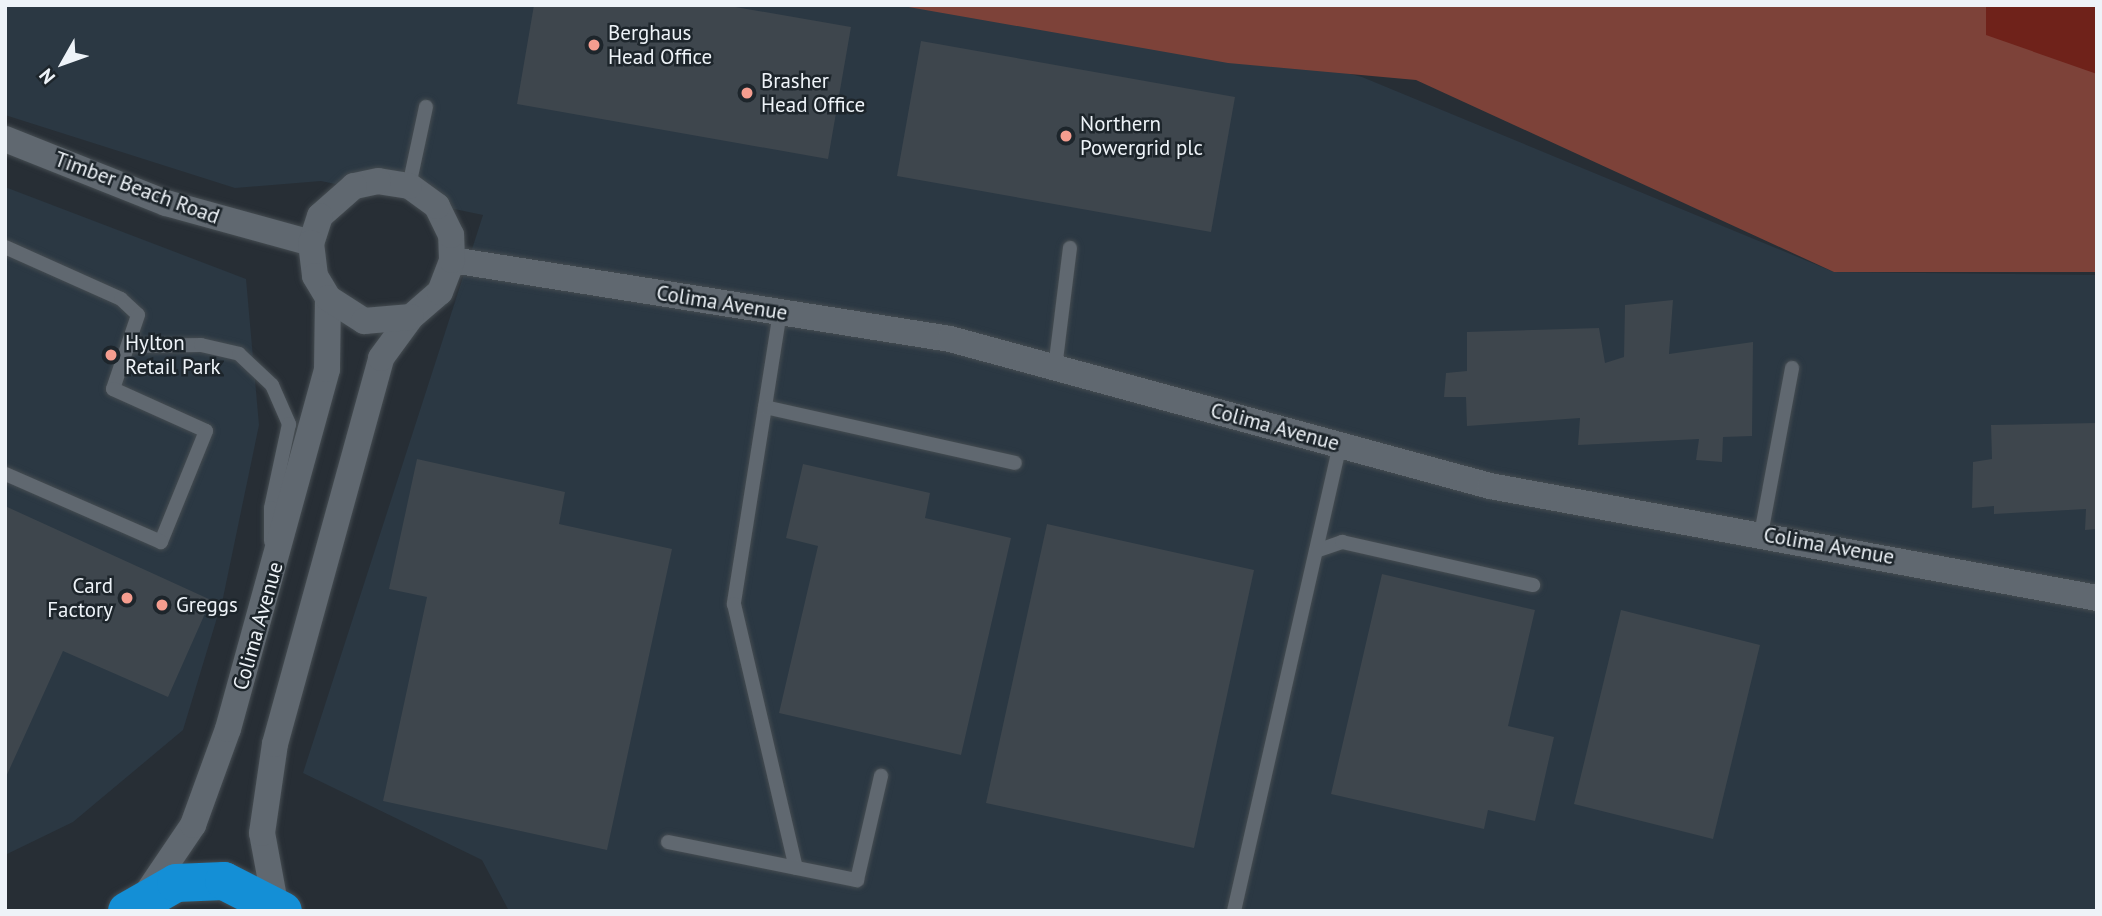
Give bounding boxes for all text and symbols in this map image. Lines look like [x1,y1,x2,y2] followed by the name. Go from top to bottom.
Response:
[608,20,712,70] place label: Berghaus Head Office
[28,28,98,98] north arrow
[586,37,602,53] marker: Berghaus Head Office
[34,64,60,89] text: N
[761,68,865,118] place label: Brasher Head Office
[739,85,755,101] marker: Brasher Head Office
[1080,111,1203,161] place label: Northern Powergrid plc
[1058,128,1074,144] marker: Northern Powergrid plc
[51,146,223,230] street label: Timber Beach Road
[654,280,790,326] street label: Colima Avenue
[125,330,221,380] place label: Hylton Retail Park
[103,347,119,363] marker: Hylton Retail Park
[1208,398,1342,456] street label: Colima Avenue
[1761,522,1897,570] street label: Colima Avenue
[228,559,288,693] street label: Colima Avenue
[47,573,113,623] place label: Card Factory
[119,590,135,606] marker: Card Factory
[176,592,238,618] place label: Greggs
[154,597,170,613] marker: Greggs

